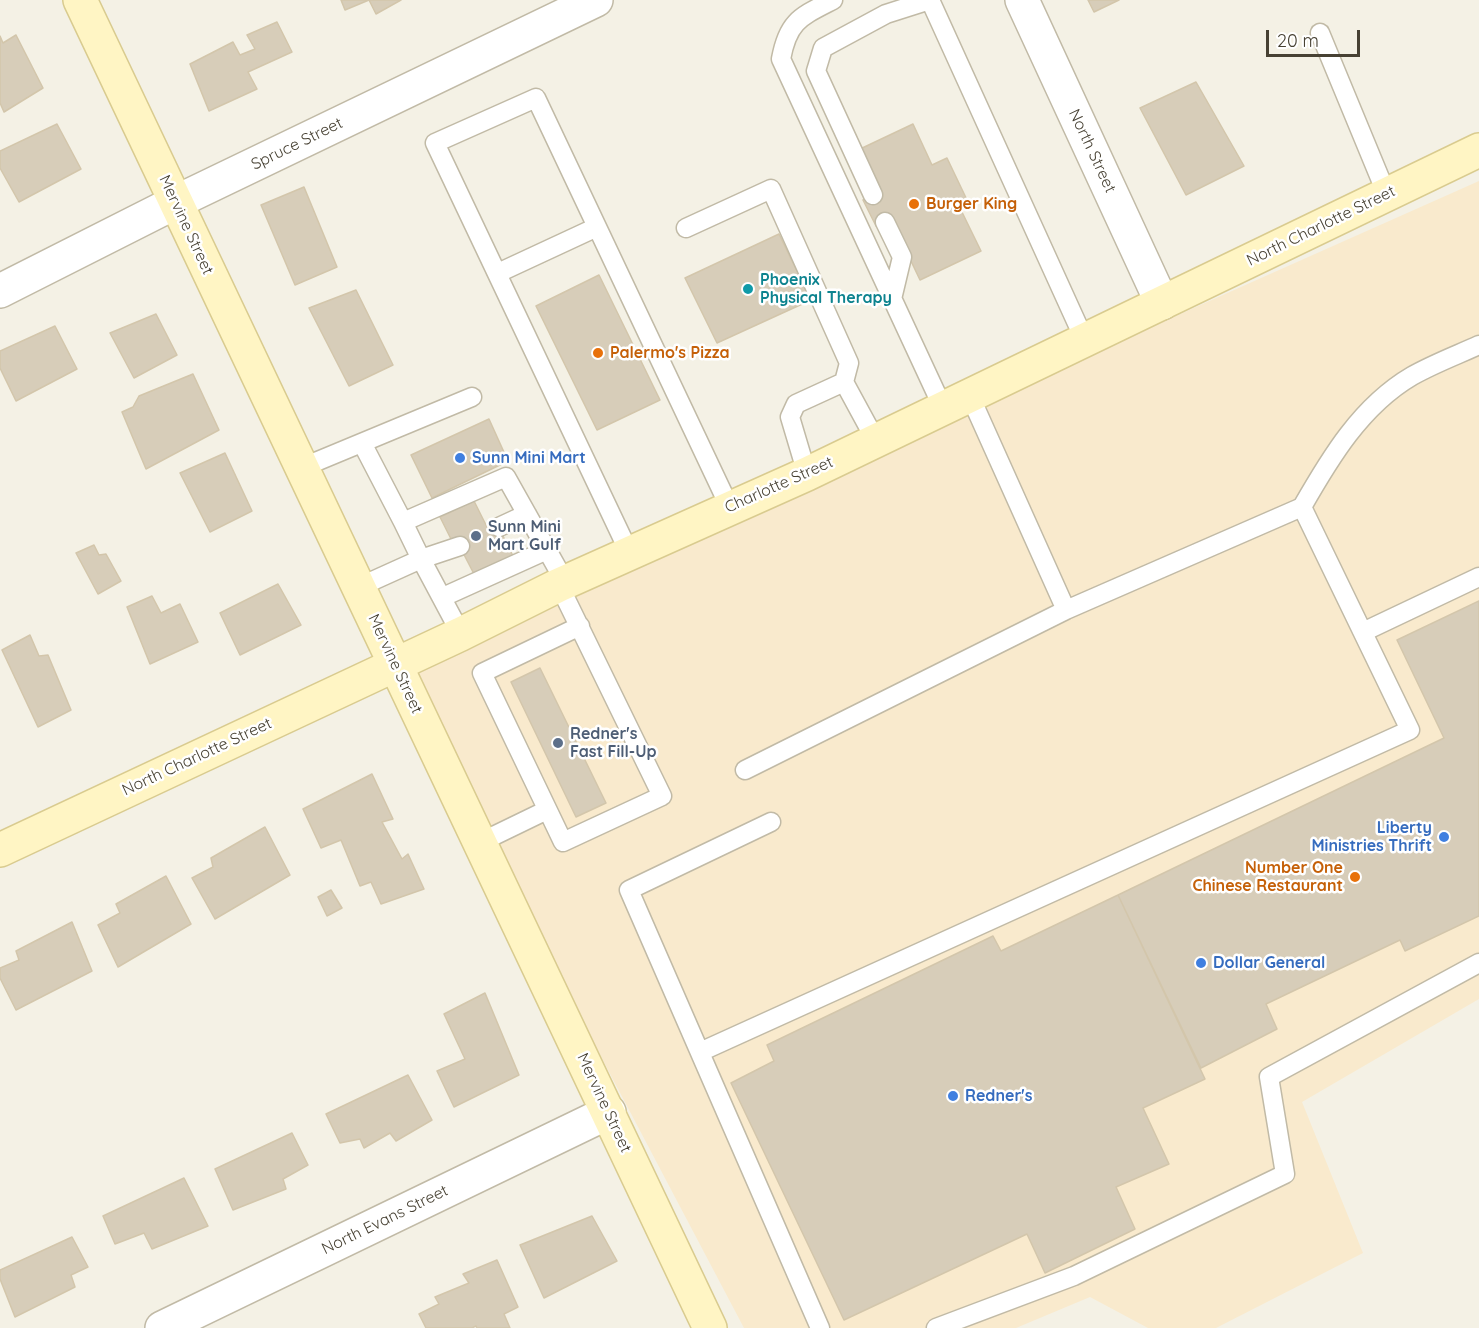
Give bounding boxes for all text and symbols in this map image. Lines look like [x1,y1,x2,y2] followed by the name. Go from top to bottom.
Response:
[1269,18,1364,56] scale bar
[1277,29,1319,52] text: 20 m
[1064,106,1120,196] street label: North Street
[248,114,346,174] street label: Spruce Street
[155,172,217,278] street label: Mervine Street
[1244,182,1398,270] street label: North Charlotte Street
[926,194,1017,214] place label: Burger King
[907,197,921,211] marker: Burger King
[760,270,892,308] place label: Phoenix Physical Therapy
[741,282,755,296] marker: Phoenix Physical Therapy
[610,343,729,363] place label: Palermo's Pizza
[591,346,605,360] marker: Palermo's Pizza
[472,448,586,468] place label: Sunn Mini Mart
[453,451,467,465] marker: Sunn Mini Mart
[722,453,836,517] street label: Charlotte Street
[488,517,561,555] place label: Sunn Mini Mart Gulf
[469,529,483,543] marker: Sunn Mini Mart Gulf
[364,611,426,717] street label: Mervine Street
[119,714,275,800] street label: North Charlotte Street
[570,724,657,762] place label: Redner's Fast Fill-Up
[551,736,565,750] marker: Redner's Fast Fill-Up
[1312,818,1432,856] place label: Liberty Ministries Thrift
[1437,830,1451,844] marker: Liberty Ministries Thrift
[1192,858,1343,896] place label: Number One Chinese Restaurant
[1348,870,1362,884] marker: Number One Chinese Restaurant
[1213,953,1325,973] place label: Dollar General
[1194,956,1208,970] marker: Dollar General
[573,1050,635,1156] street label: Mervine Street
[965,1086,1032,1106] place label: Redner's
[946,1089,960,1103] marker: Redner's
[319,1181,451,1259] street label: North Evans Street

